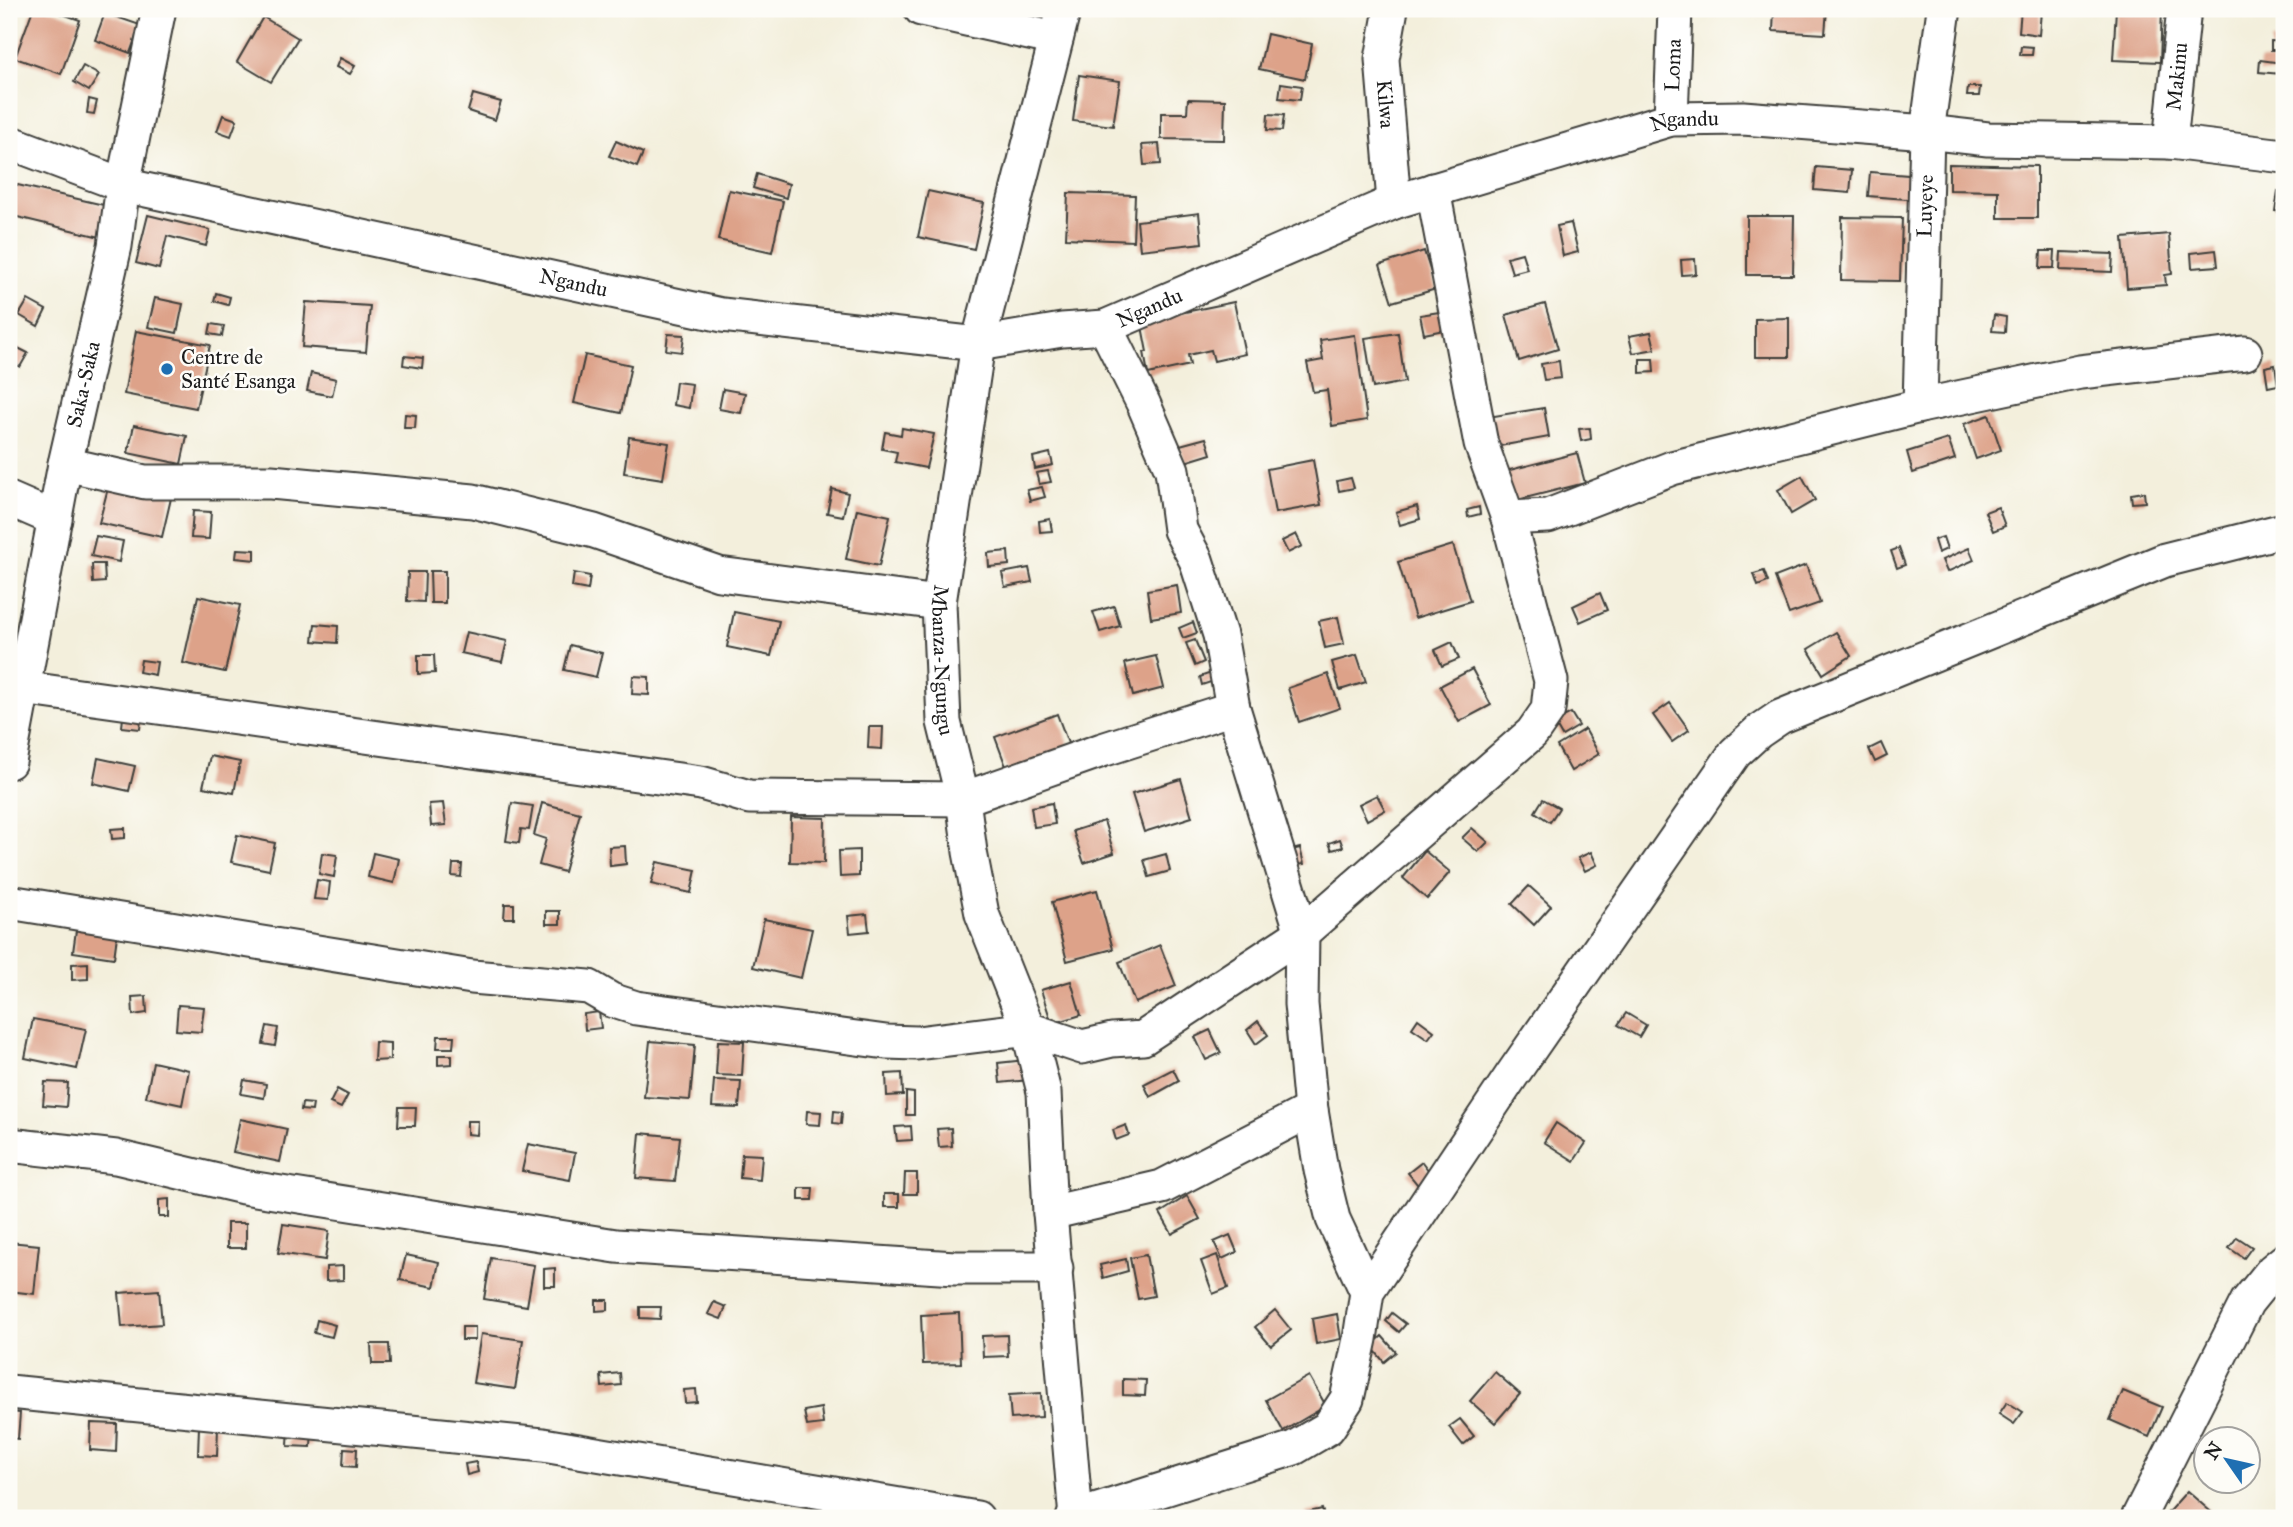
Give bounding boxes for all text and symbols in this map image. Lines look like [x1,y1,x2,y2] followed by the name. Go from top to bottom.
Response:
[1659,38,1687,92] street label: Loma
[2160,41,2193,112] street label: Makinu
[1371,79,1401,130] street label: Kilwa
[1647,105,1719,138] street label: Ngandu
[1911,174,1939,238] street label: Luyeye
[537,263,610,303] street label: Ngandu
[1112,282,1186,334] street label: Ngandu
[61,338,106,430] street label: Saka-Saka
[181,344,296,394] place label: Centre de Santé Esanga
[159,361,175,377] marker: Centre de Santé Esanga
[926,583,960,738] street label: Mbanza-Ngungu
[2192,1426,2262,1496] north arrow
[2199,1438,2227,1464] text: N

